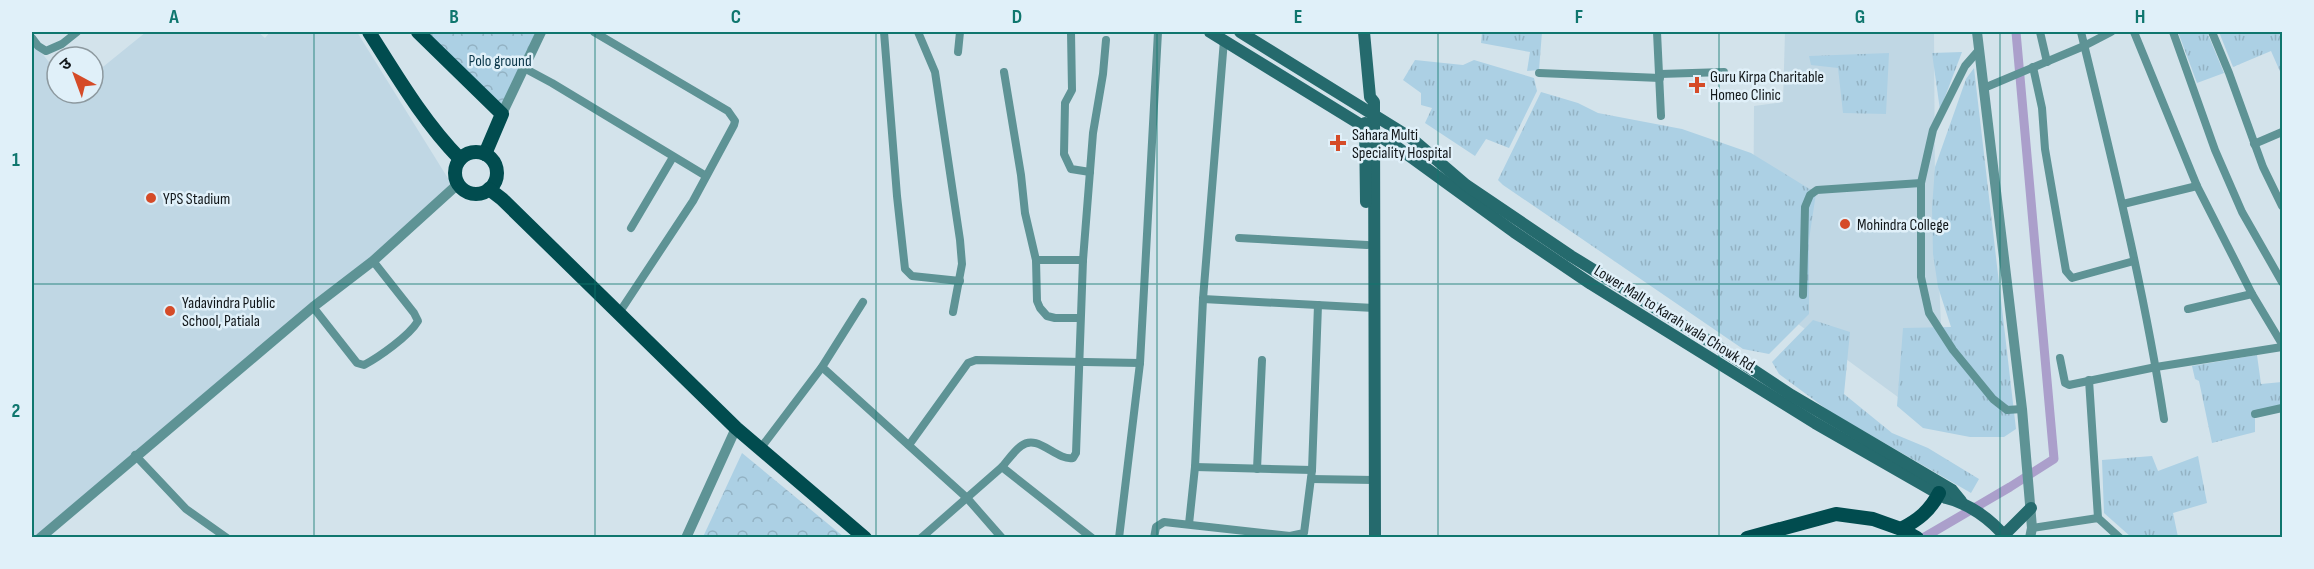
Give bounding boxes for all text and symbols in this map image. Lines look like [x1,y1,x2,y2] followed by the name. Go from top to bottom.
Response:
[168,5,179,29] text: A
[449,5,459,29] text: B
[731,5,741,29] text: C
[1012,5,1022,29] text: D
[1294,5,1302,29] text: E
[1575,5,1583,29] text: F
[1855,5,1865,29] text: G
[2135,5,2145,29] text: H
[45,45,105,105] north arrow
[468,52,532,71] park label: Polo ground
[56,54,76,75] text: उ
[1710,68,1824,105] place label: Guru Kirpa Charitable Homeo Clinic
[1688,76,1706,94] marker: Guru Kirpa Charitable Homeo Clinic
[1352,126,1451,163] place label: Sahara Multi Speciality Hospital
[1329,134,1347,152] marker: Sahara Multi Speciality Hospital
[12,148,20,172] text: 1
[163,190,230,209] place label: YPS Stadium
[144,191,158,205] marker: YPS Stadium
[1857,216,1949,235] place label: Mohindra College
[1838,217,1852,231] marker: Mohindra College
[1590,261,1760,377] street label: Lower Mall to Karah wala Chowk Rd.
[182,294,275,331] place label: Yadavindra Public School, Patiala
[163,304,177,318] marker: Yadavindra Public School, Patiala
[12,399,20,423] text: 2

